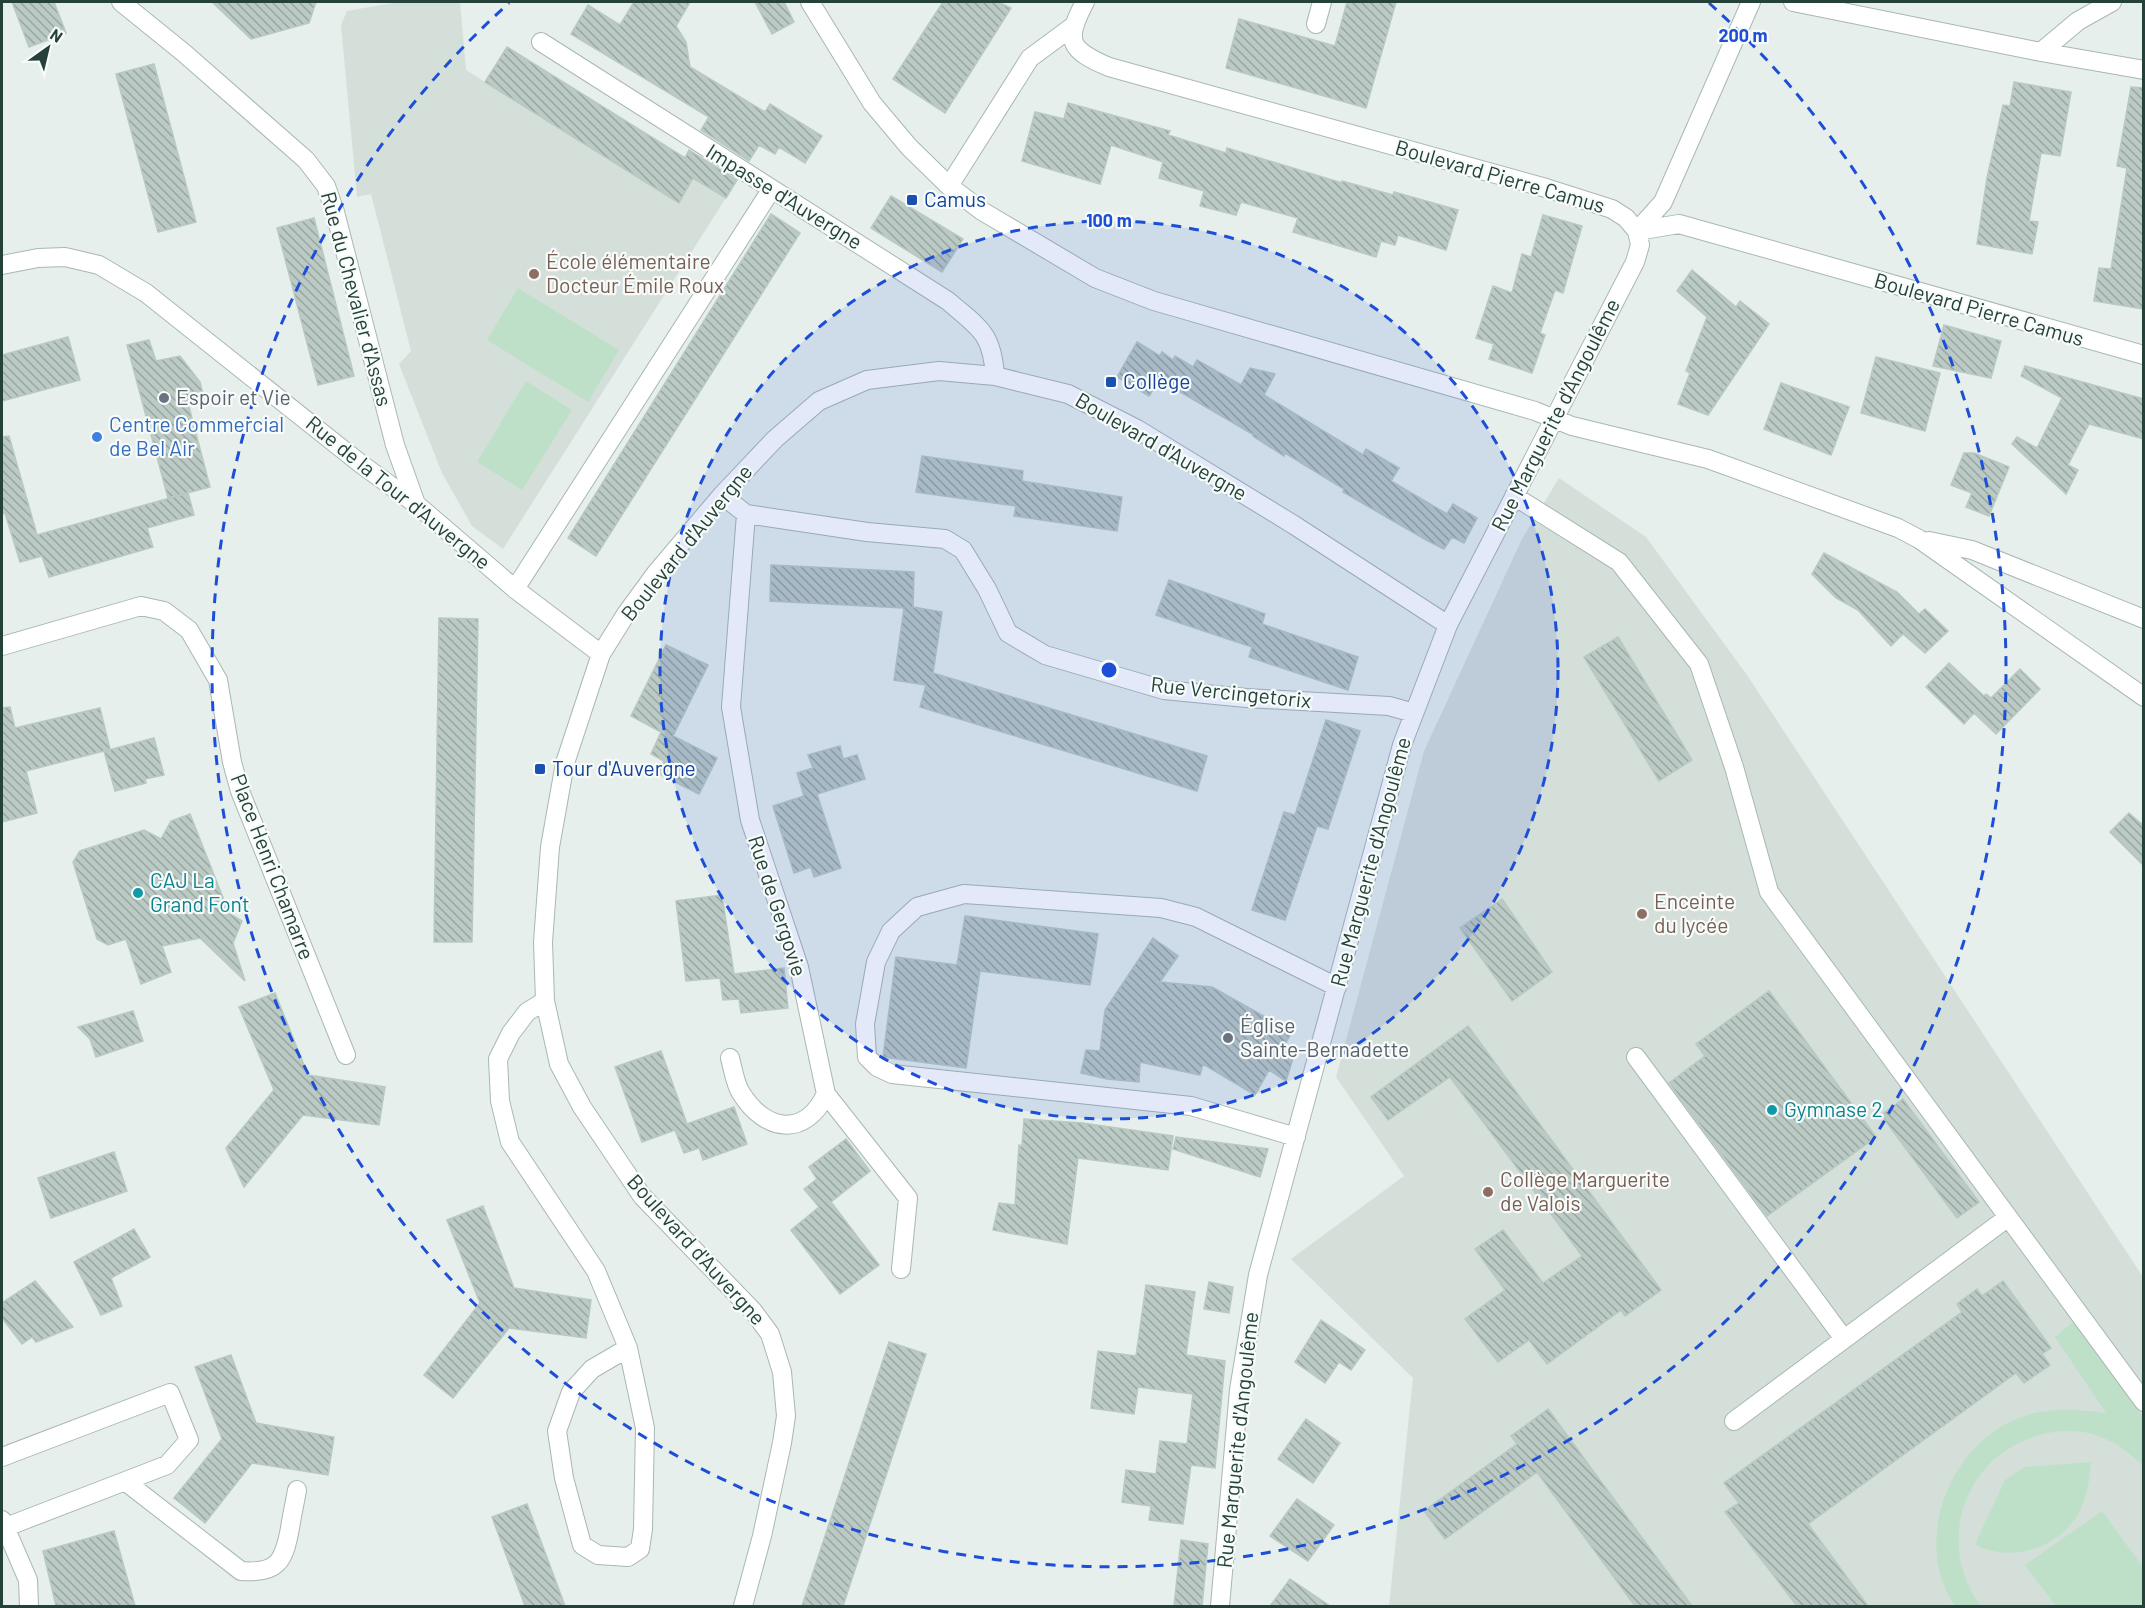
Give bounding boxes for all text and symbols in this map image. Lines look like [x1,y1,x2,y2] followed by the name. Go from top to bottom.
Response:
[18,18,78,78] north arrow
[47,24,66,46] text: N
[1718,24,1768,46] text: 200 m
[1393,134,1608,217] street label: Boulevard Pierre Camus
[702,138,867,254] street label: Impasse d'Auvergne
[924,186,986,211] place label: Camus
[317,188,398,409] street label: Rue du Chevalier d'Assas
[905,193,919,207] marker: Camus
[1086,209,1132,231] text: 100 m
[546,248,724,297] place label: École élémentaire Docteur Émile Roux
[527,267,541,281] marker: École élémentaire Docteur Émile Roux
[1872,267,2087,350] street label: Boulevard Pierre Camus
[1485,294,1624,535] street label: Rue Marguerite d'Angoulême
[1123,368,1190,393] place label: Collège
[1104,375,1118,389] marker: Collège
[176,384,291,409] place label: Espoir et Vie
[1071,386,1252,505] street label: Boulevard d'Auvergne
[157,391,171,405] marker: Espoir et Vie
[302,410,496,574] street label: Rue de la Tour d'Auvergne
[109,411,284,460] place label: Centre Commercial de Bel Air
[90,430,104,444] marker: Centre Commercial de Bel Air
[615,459,757,625] street label: Boulevard d'Auvergne
[1099,660,1119,680] centre of rings
[1150,671,1313,712] street label: Rue Vercingetorix
[1324,734,1415,989] street label: Rue Marguerite d'Angoulême
[552,755,696,780] place label: Tour d'Auvergne
[533,762,547,776] marker: Tour d'Auvergne
[226,770,320,963] street label: Place Henri Chamarre
[744,832,813,979] street label: Rue de Gergovie
[150,867,250,916] place label: CAJ La Grand Font
[131,886,145,900] marker: CAJ La Grand Font
[1654,888,1735,937] place label: Enceinte du lycée
[1635,907,1649,921] marker: Enceinte du lycée
[1240,1012,1409,1061] place label: Église Sainte-Bernadette
[1221,1031,1235,1045] marker: Église Sainte-Bernadette
[1784,1096,1883,1121] place label: Gymnase 2
[1765,1103,1779,1117] marker: Gymnase 2
[1500,1166,1670,1215] place label: Collège Marguerite de Valois
[623,1169,771,1329] street label: Boulevard d'Auvergne
[1481,1185,1495,1199] marker: Collège Marguerite de Valois
[1211,1311,1262,1569] street label: Rue Marguerite d'Angoulême

